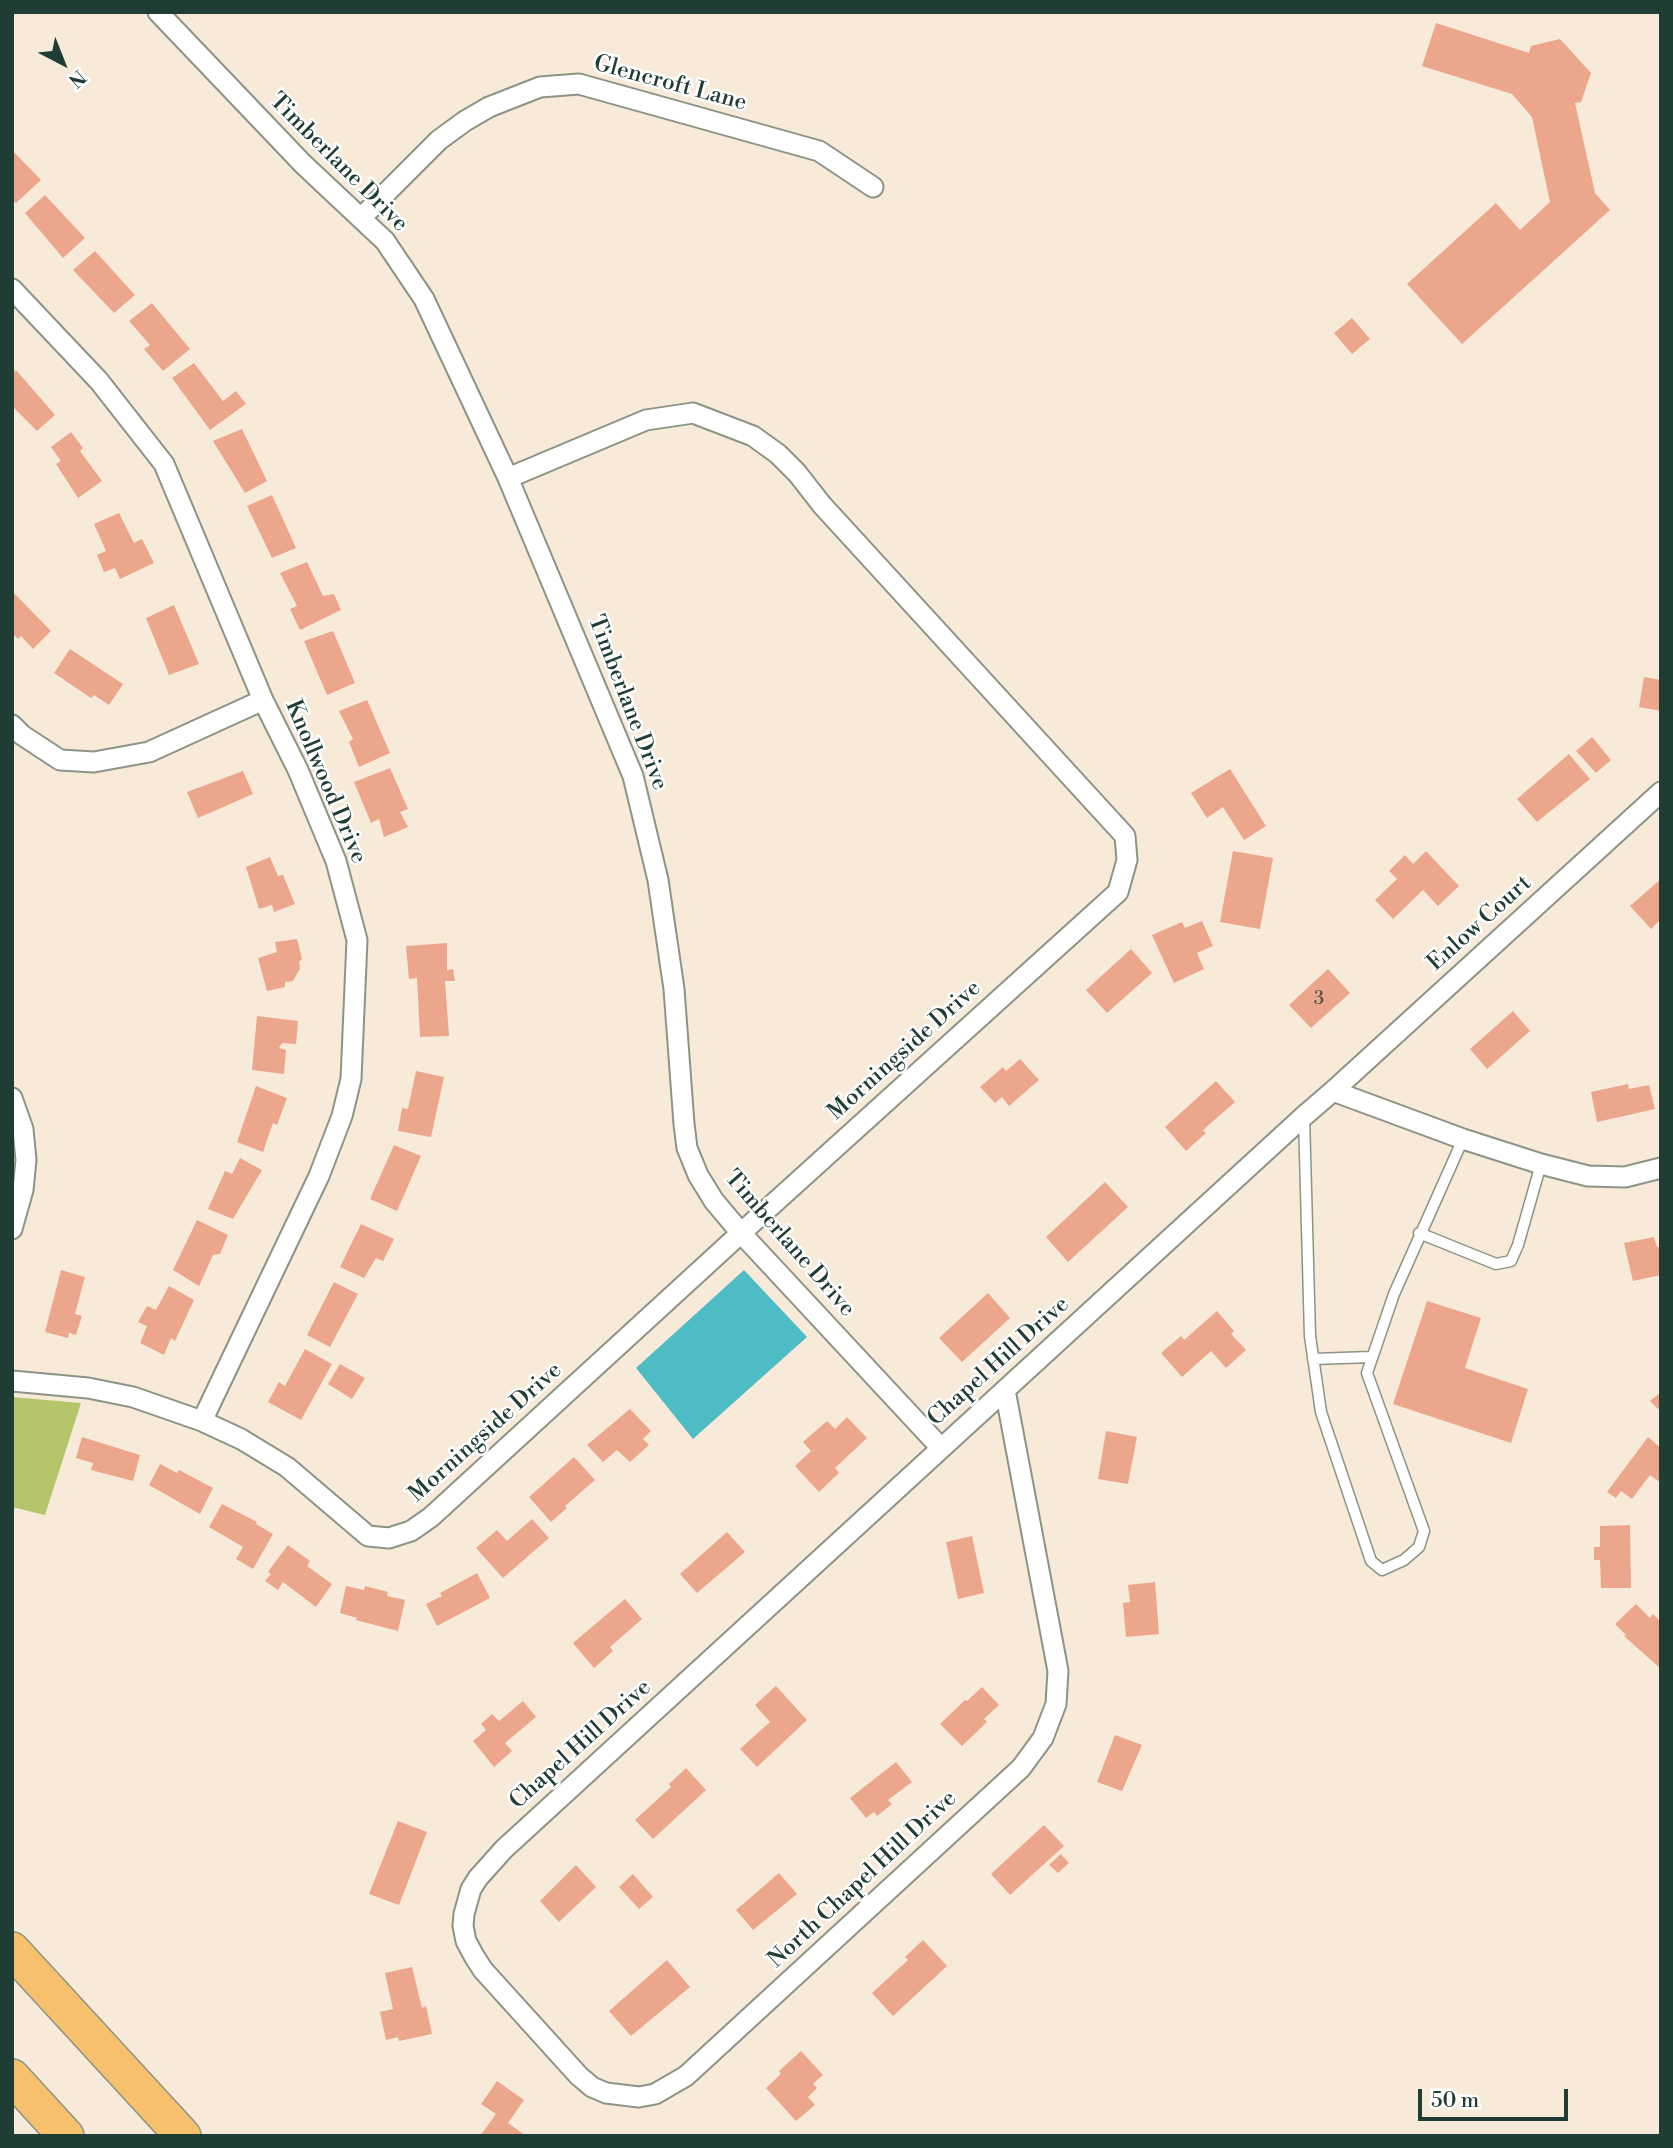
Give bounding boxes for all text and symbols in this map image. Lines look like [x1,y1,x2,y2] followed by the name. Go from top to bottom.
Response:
[28,28,98,98] north arrow
[591,50,749,118] street label: Glencroft Lane
[63,65,91,93] text: N
[263,88,413,238] street label: Timberlane Drive
[581,612,673,794] street label: Timberlane Drive
[278,696,372,868] street label: Knollwood Drive
[1422,870,1538,978] street label: Enlow Court
[823,975,987,1127] street label: Morningside Drive
[1314,988,1324,1010] house number: 3
[718,1165,860,1323] street label: Timberlane Drive
[923,1291,1075,1433] street label: Chapel Hill Drive
[404,1357,568,1509] street label: Morningside Drive
[505,1674,657,1816] street label: Chapel Hill Drive
[763,1785,963,1975] street label: North Chapel Hill Drive
[1421,2074,1572,2118] scale bar
[1431,2088,1479,2114] text: 50 m

